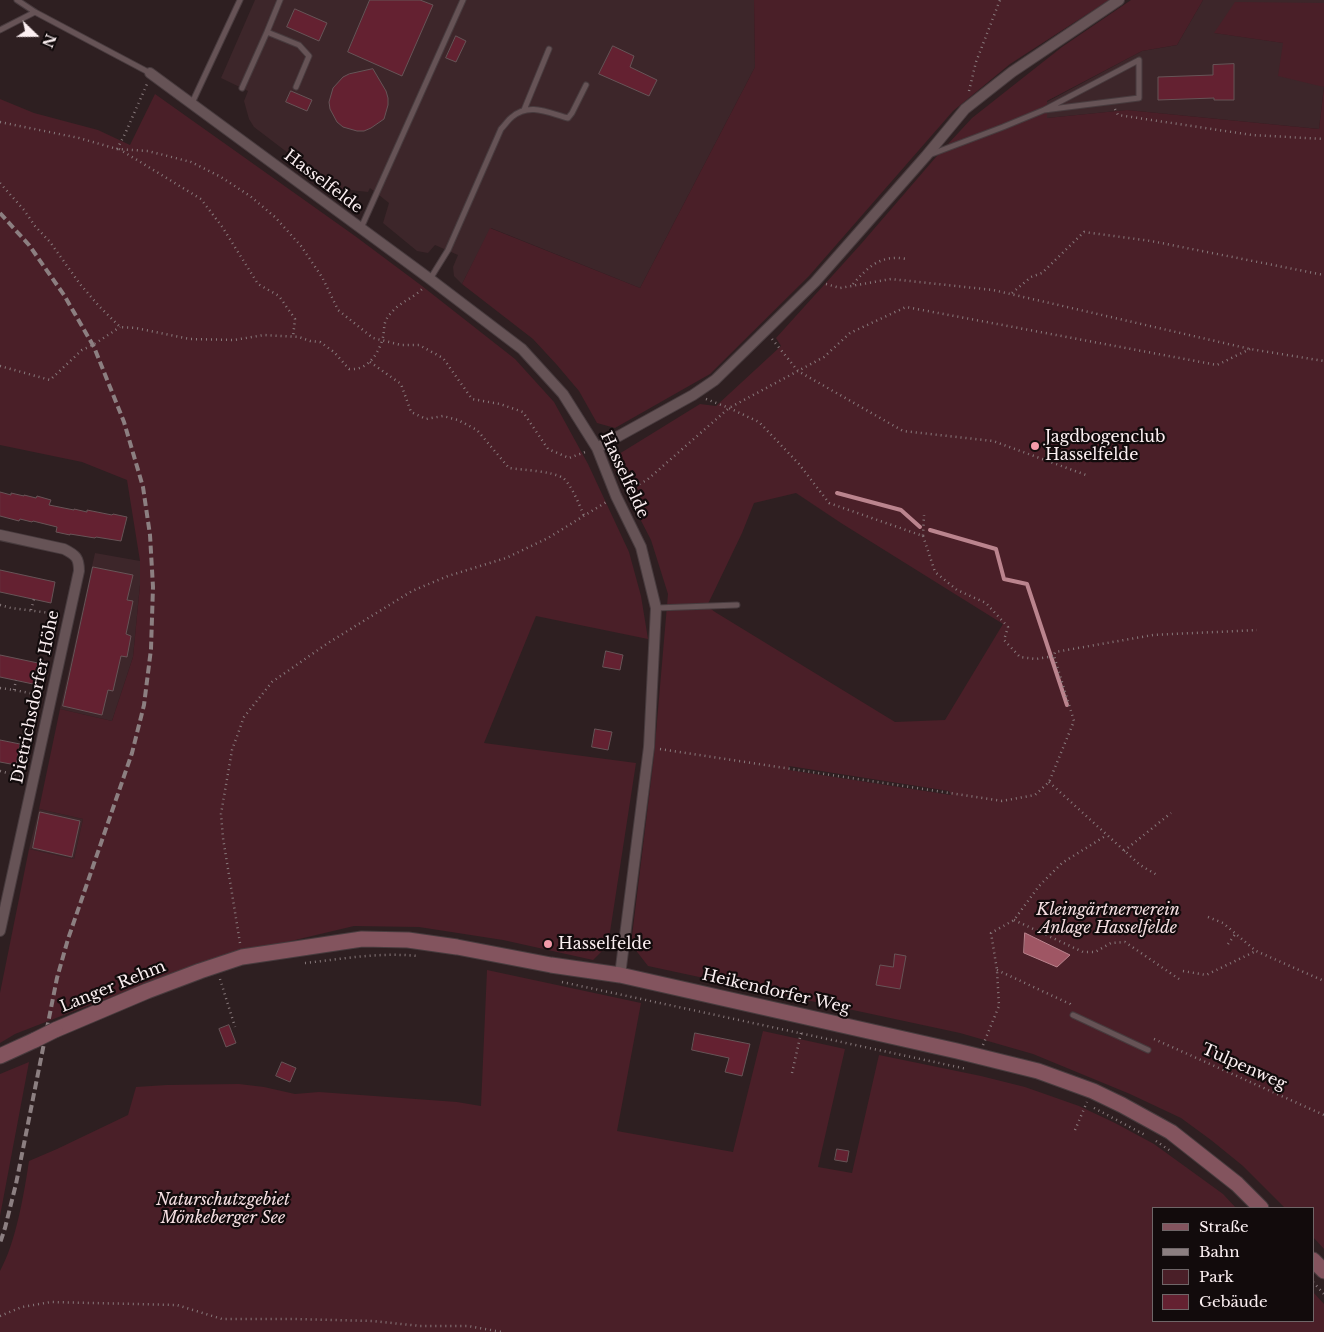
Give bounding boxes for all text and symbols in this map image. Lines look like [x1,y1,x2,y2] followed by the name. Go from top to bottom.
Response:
[10,10,60,60] north arrow
[38,31,60,50] text: N
[280,146,366,218] street label: Hasselfelde
[1045,427,1166,465] place label: Jagdbogenclub Hasselfelde
[596,429,652,521] street label: Hasselfelde
[1029,440,1041,452] marker: Jagdbogenclub Hasselfelde
[8,609,64,785] street label: Dietrichsdorfer Höhe
[1036,900,1180,938] park label: Kleingärtnerverein Anlage Hasselfelde
[558,934,651,954] place label: Hasselfelde
[542,938,554,950] marker: Hasselfelde
[57,957,169,1017] street label: Langer Rehm
[700,966,852,1018] street label: Heikendorfer Weg
[1199,1040,1289,1094] street label: Tulpenweg
[156,1190,290,1228] park label: Naturschutzgebiet Mönkeberger See
[1152,1207,1314,1322] legend
[1199,1217,1249,1236] text: Straße
[1199,1242,1239,1261] text: Bahn
[1199,1267,1234,1286] text: Park
[1199,1292,1268,1311] text: Gebäude

